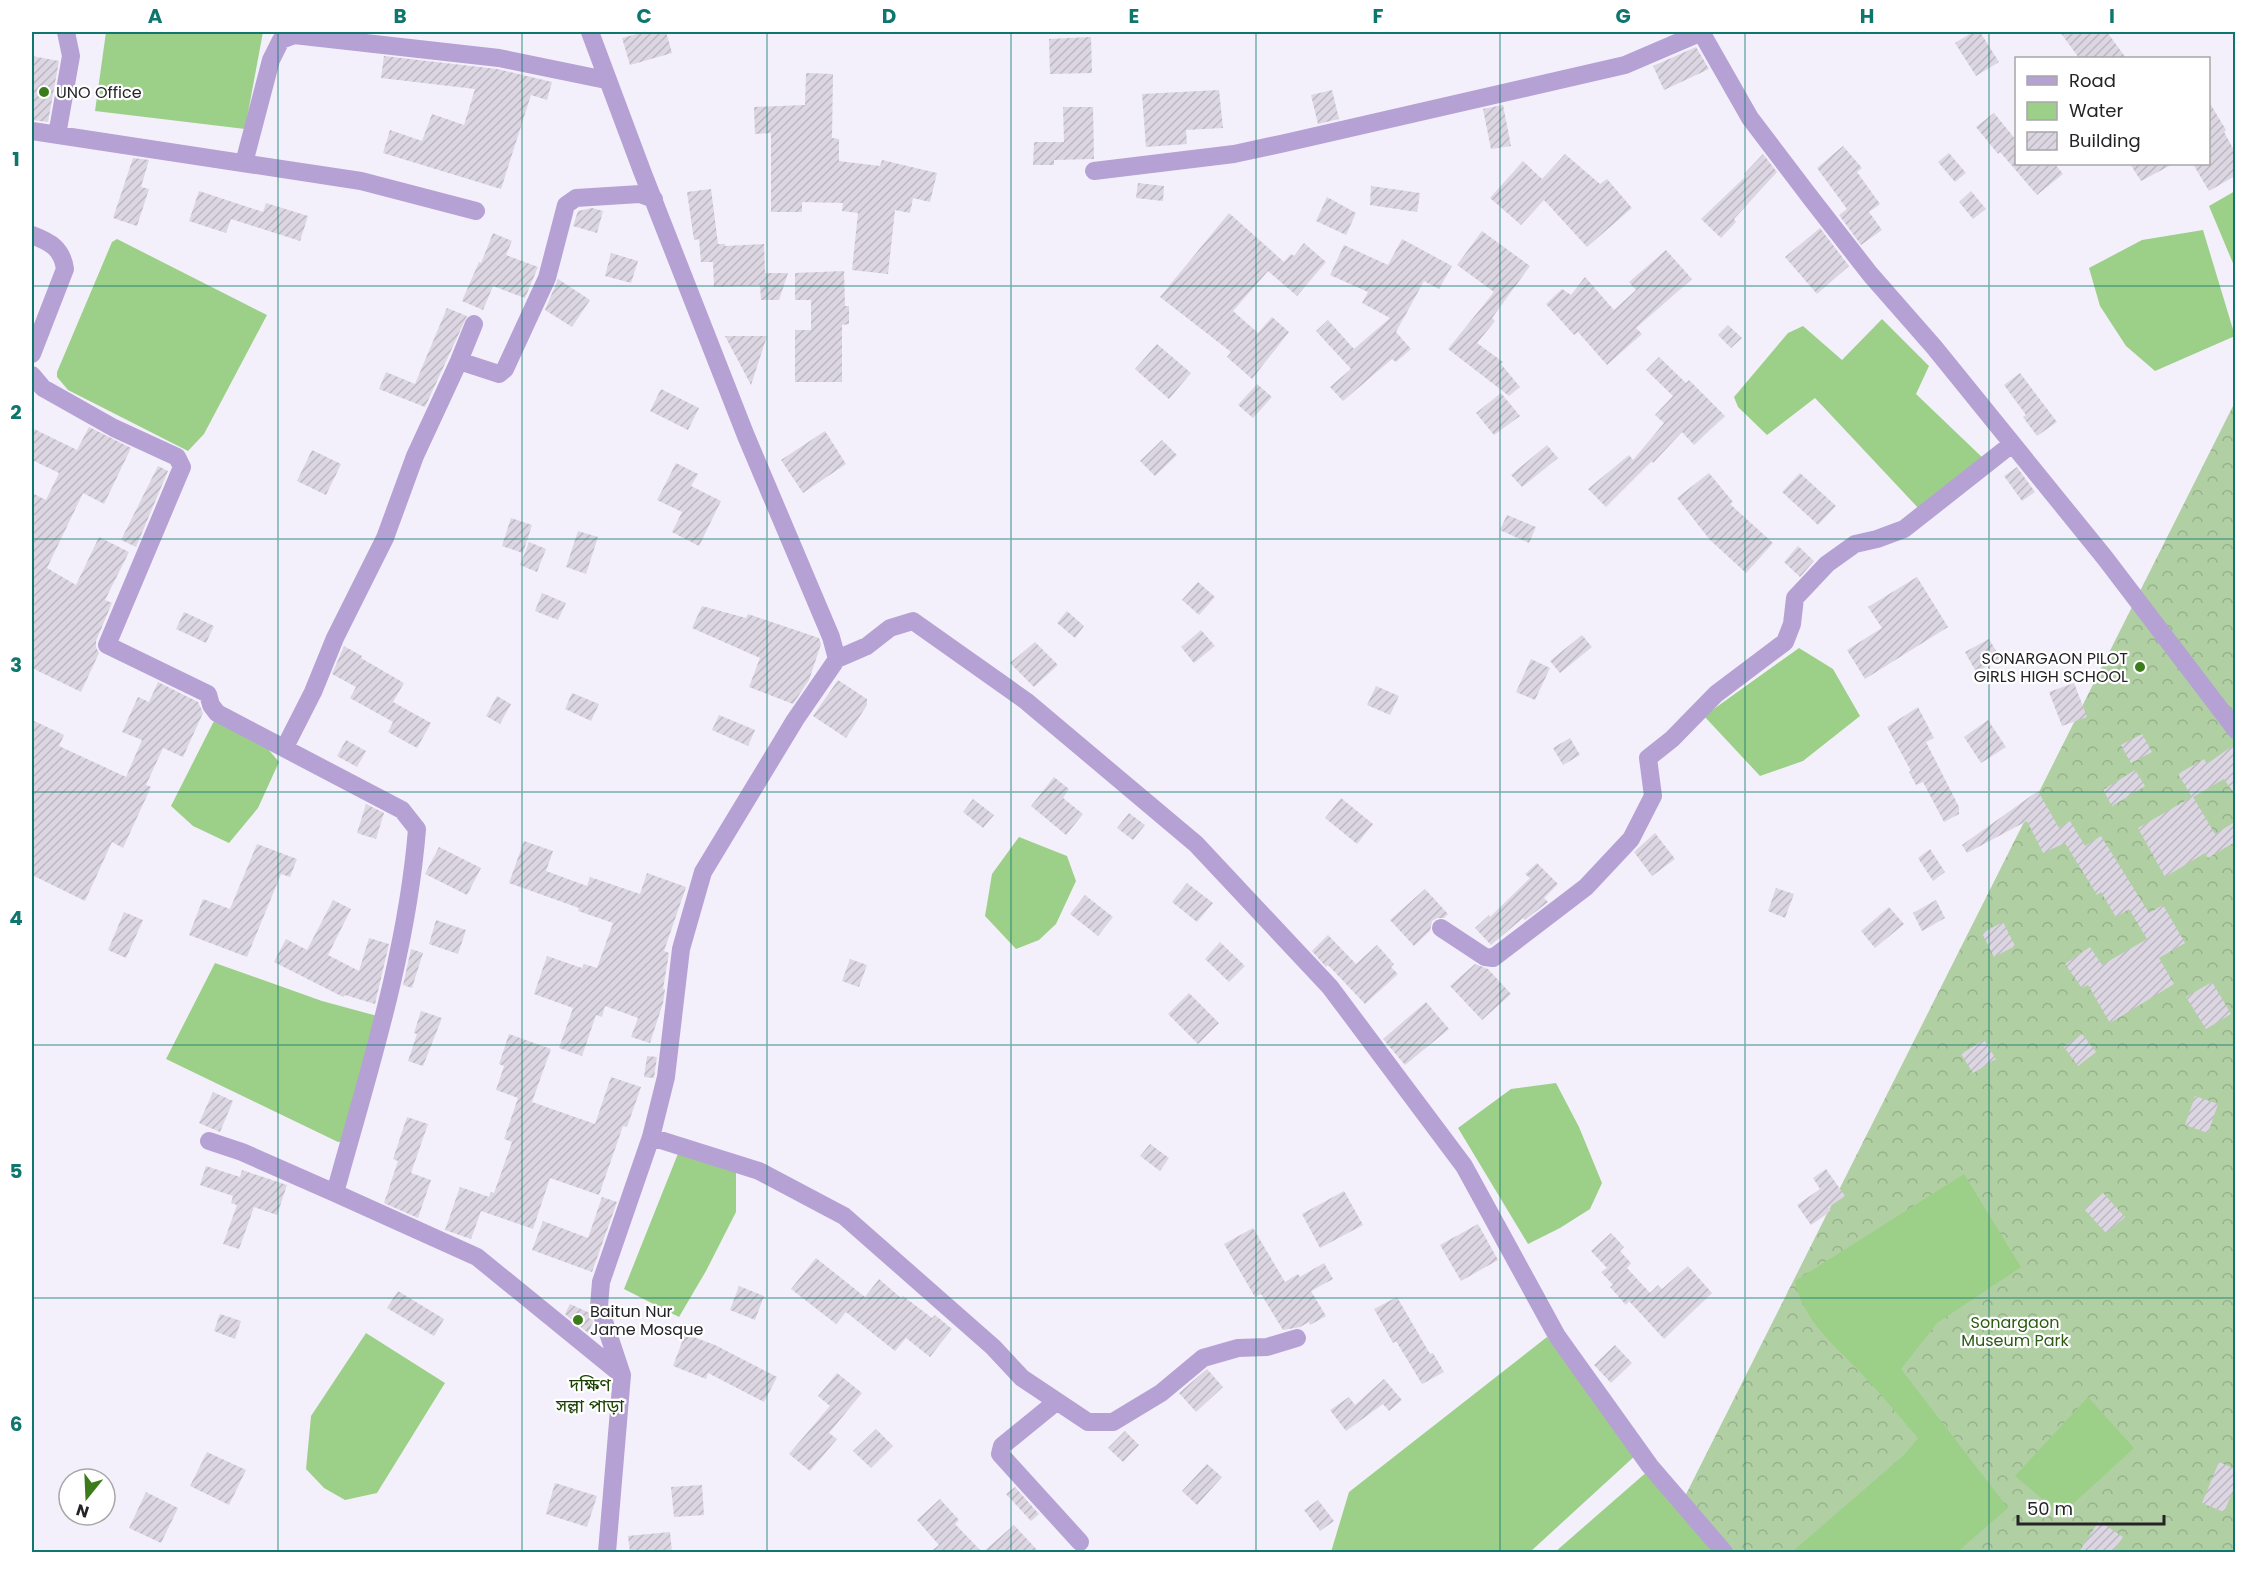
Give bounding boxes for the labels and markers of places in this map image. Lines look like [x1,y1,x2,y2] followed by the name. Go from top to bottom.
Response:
[56,81,142,104] place label: UNO Office
[37,85,51,99] marker: UNO Office
[1974,647,2128,688] place label: SONARGAON PILOT GIRLS HIGH SCHOOL
[2133,660,2147,674] marker: SONARGAON PILOT GIRLS HIGH SCHOOL
[590,1300,703,1341] place label: Baitun Nur Jame Mosque
[571,1313,585,1327] marker: Baitun Nur Jame Mosque

